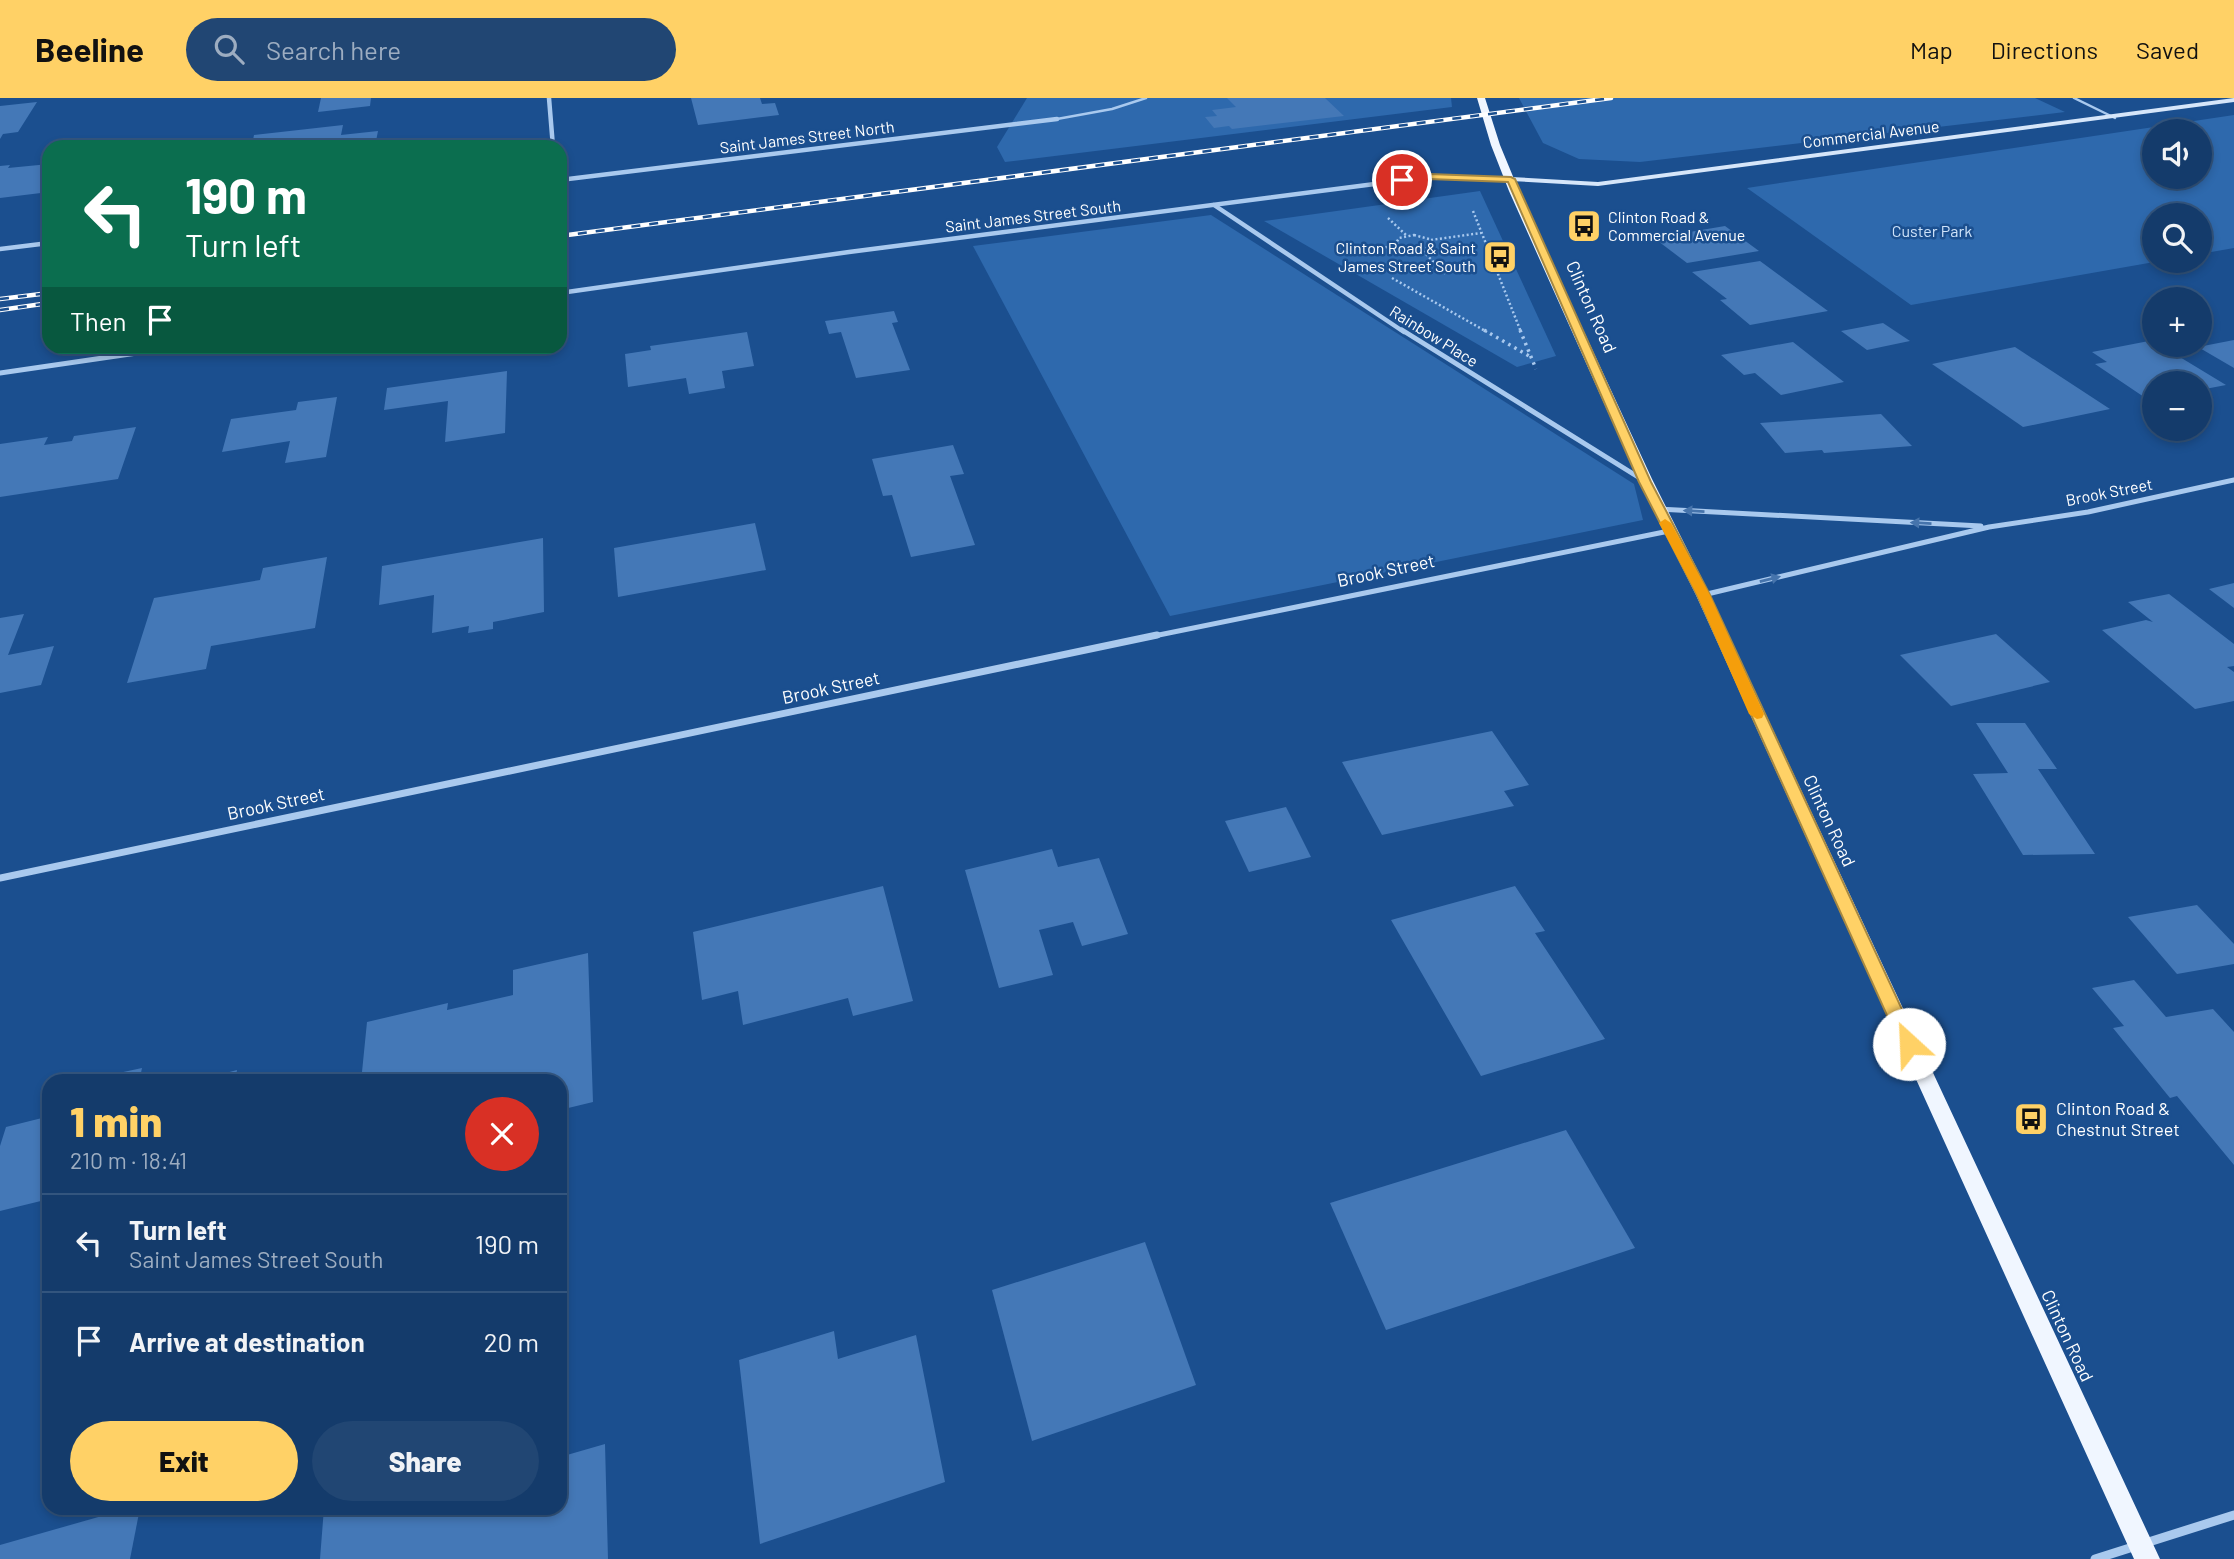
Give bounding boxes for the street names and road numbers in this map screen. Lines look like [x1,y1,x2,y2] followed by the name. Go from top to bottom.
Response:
[718,116,895,157] street label: Saint James Street North
[1802,116,1940,151] street label: Commercial Avenue
[944,195,1122,236] street label: Saint James Street South
[1562,257,1622,356] street label: Clinton Road
[1387,301,1482,370] street label: Rainbow Place
[2064,474,2154,509] street label: Brook Street
[1335,549,1437,591] street label: Brook Street
[780,666,882,708] street label: Brook Street
[1799,771,1861,870] street label: Clinton Road
[225,782,327,824] street label: Brook Street
[2037,1286,2099,1385] street label: Clinton Road

